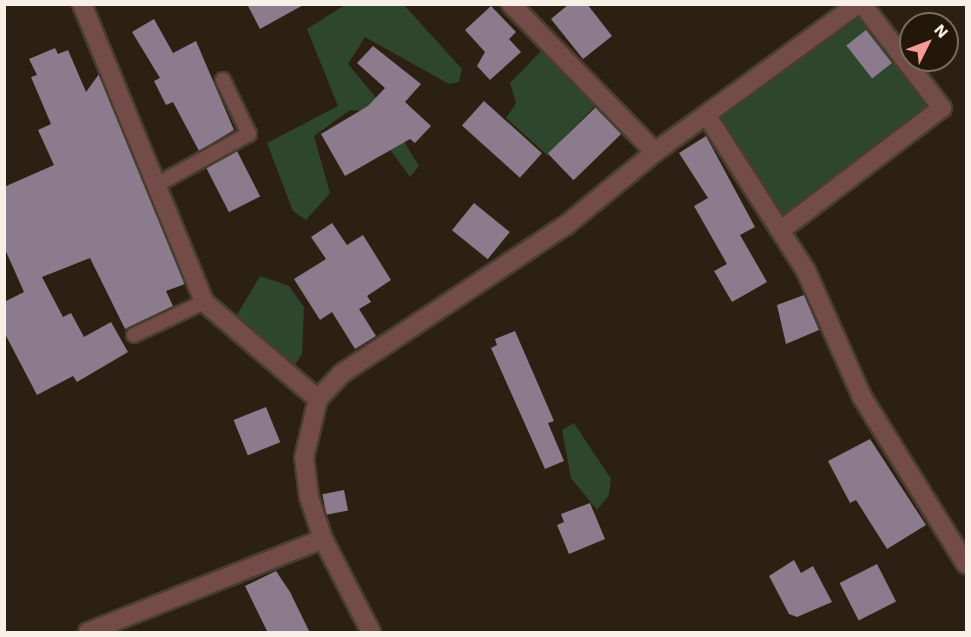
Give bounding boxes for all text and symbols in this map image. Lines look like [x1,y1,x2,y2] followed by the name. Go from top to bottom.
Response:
[899,12,959,72] north arrow
[930,20,952,42] text: N

